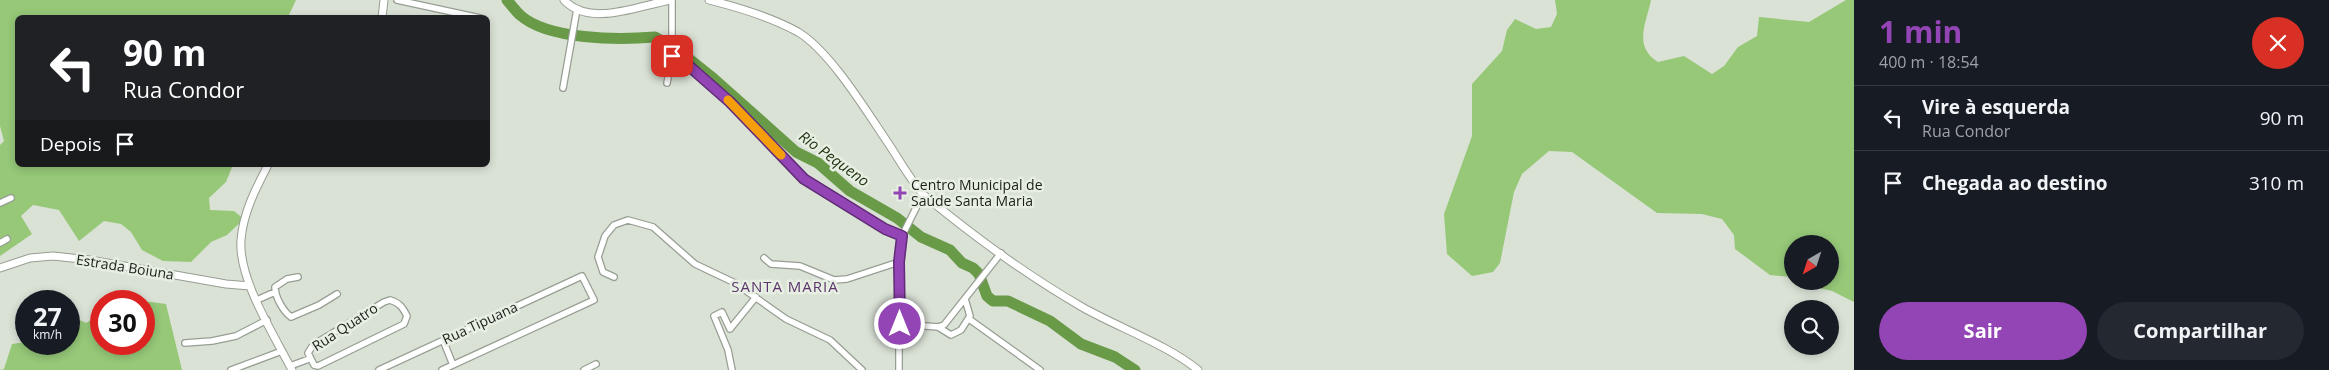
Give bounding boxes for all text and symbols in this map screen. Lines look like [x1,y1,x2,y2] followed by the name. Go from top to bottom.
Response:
[1879,11,1962,52] text: 1 min
[2252,17,2304,69] button: close
[123,29,206,76] text: 90 m
[40,35,105,100] icon: left
[651,35,693,77] pin
[658,42,686,70] icon: arrive
[1879,51,1979,73] text: 400 m · 18:54
[123,74,244,104] text: Rua Condor
[1922,94,2070,120] text: Vire à esquerda
[1879,104,1907,132] icon: left
[2260,105,2304,131] text: 90 m
[1922,120,2010,142] text: Rua Condor
[795,126,874,191] water label: Rio Pequeno
[111,130,139,158] icon: arrive
[40,131,101,157] text: Depois
[1879,169,1907,197] icon: arrive
[1922,170,2108,196] text: Chegada ao destino
[2249,170,2304,196] text: 310 m
[911,175,1043,210] place label: Centro Municipal de Saúde Santa Maria
[893,186,907,200] marker: Centro Municipal de Saúde Santa Maria
[1784,235,1839,290] north arrow
[1784,235,1839,355] map controls
[75,249,175,284] street label: Estrada Boiuna
[731,276,839,296] district label: SANTA MARIA
[90,290,155,355] speed limit sign: 30
[439,297,521,348] street label: Rua Tipuana
[873,297,925,349] position arrow
[308,298,381,355] street label: Rua Quatro
[33,299,62,333] text: 27
[1784,300,1839,355] button: search
[1879,302,2087,360] button: Sair
[2097,302,2304,360] button: Compartilhar
[33,326,62,343] text: km/h

